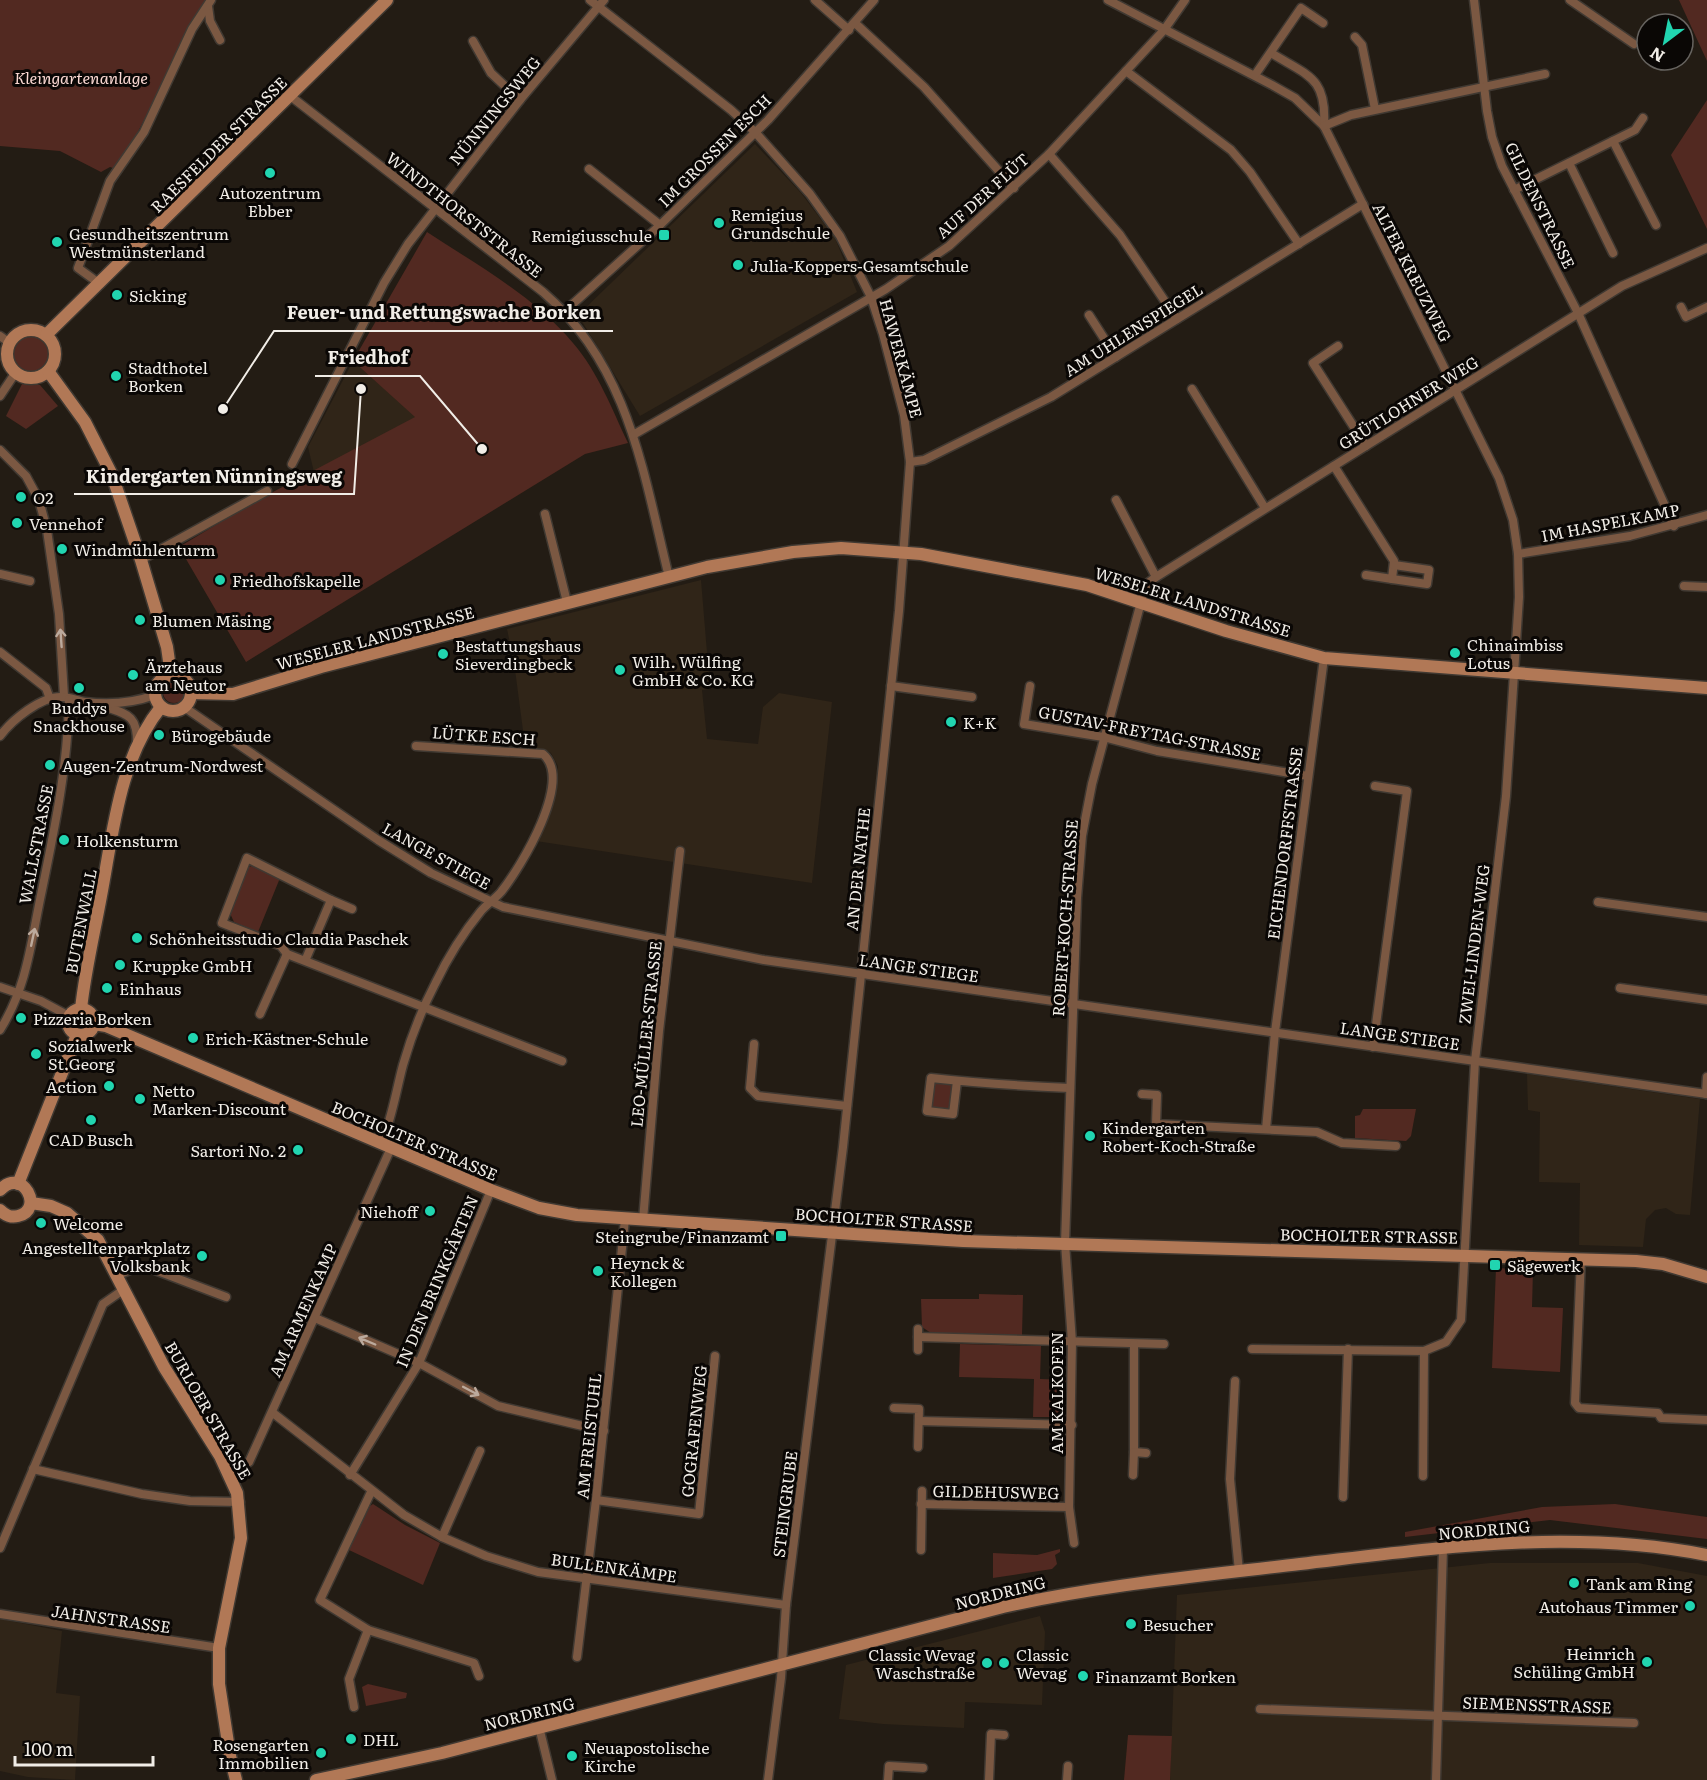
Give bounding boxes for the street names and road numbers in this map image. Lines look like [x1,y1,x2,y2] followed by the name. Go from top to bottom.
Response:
[442,50,546,170] street label: NÜNNINGSWEG
[144,70,292,218] street label: RAESFELDER STRASSE
[652,88,776,212] street label: IM GROSSEN ESCH
[1500,138,1582,272] street label: GILDENSTRASSE
[382,145,548,283] street label: WINDTHORSTSTRASSE
[930,146,1034,243] street label: AUF DER FLÜT
[1367,198,1459,346] street label: ALTER KREUZWEG
[1059,277,1207,381] street label: AM UHLENSPIEGEL
[875,296,929,420] street label: HAWERKÄMPE
[1333,349,1483,455] street label: GRÜTLOHNER WEG
[1539,497,1681,547] street label: IM HASPELKAMP
[1092,560,1294,642] street label: WESELER LANDSTRASSE
[273,599,477,675] street label: WESELER LANDSTRASSE
[1037,699,1263,765] street label: GUSTAV-FREYTAG-STRASSE
[431,719,537,751] street label: LÜTKE ESCH
[1260,745,1308,941] street label: EICHENDORFFSTRASSE
[12,782,58,906] street label: WALLSTRASSE
[839,806,875,932] street label: AN DER NATHE
[378,815,496,895] street label: LANGE STIEGE
[1045,819,1083,1017] street label: ROBERT-KOCH-STRASSE
[1451,863,1495,1025] street label: ZWEI-LINDEN-WEG
[58,866,102,976] street label: BUTENWALL
[623,940,667,1128] street label: LEO-MÜLLER-STRASSE
[858,947,980,987] street label: LANGE STIEGE
[1339,1015,1461,1055] street label: LANGE STIEGE
[328,1094,502,1186] street label: BOCHOLTER STRASSE
[389,1191,483,1371] street label: IN DEN BRINKGÄRTEN
[794,1201,974,1237] street label: BOCHOLTER STRASSE
[1280,1221,1458,1249] street label: BOCHOLTER STRASSE
[262,1239,342,1380] street label: AM ARMENKAMP
[1044,1332,1068,1454] street label: AM KALKOFEN
[160,1337,258,1483] street label: BURLOER STRASSE
[674,1364,712,1498] street label: GOGRAFENWEG
[569,1372,607,1500] street label: AM FREISTUHL
[766,1449,802,1559] street label: STEINGRUBE
[932,1478,1060,1504] street label: GILDEHUSWEG
[1437,1513,1531,1545] street label: NORDRING
[549,1546,679,1588] street label: BULLENKÄMPE
[952,1569,1048,1615] street label: NORDRING
[50,1598,172,1638] street label: JAHNSTRASSE
[1462,1689,1612,1719] street label: SIEMENSSTRASSE
[481,1690,577,1736] street label: NORDRING

